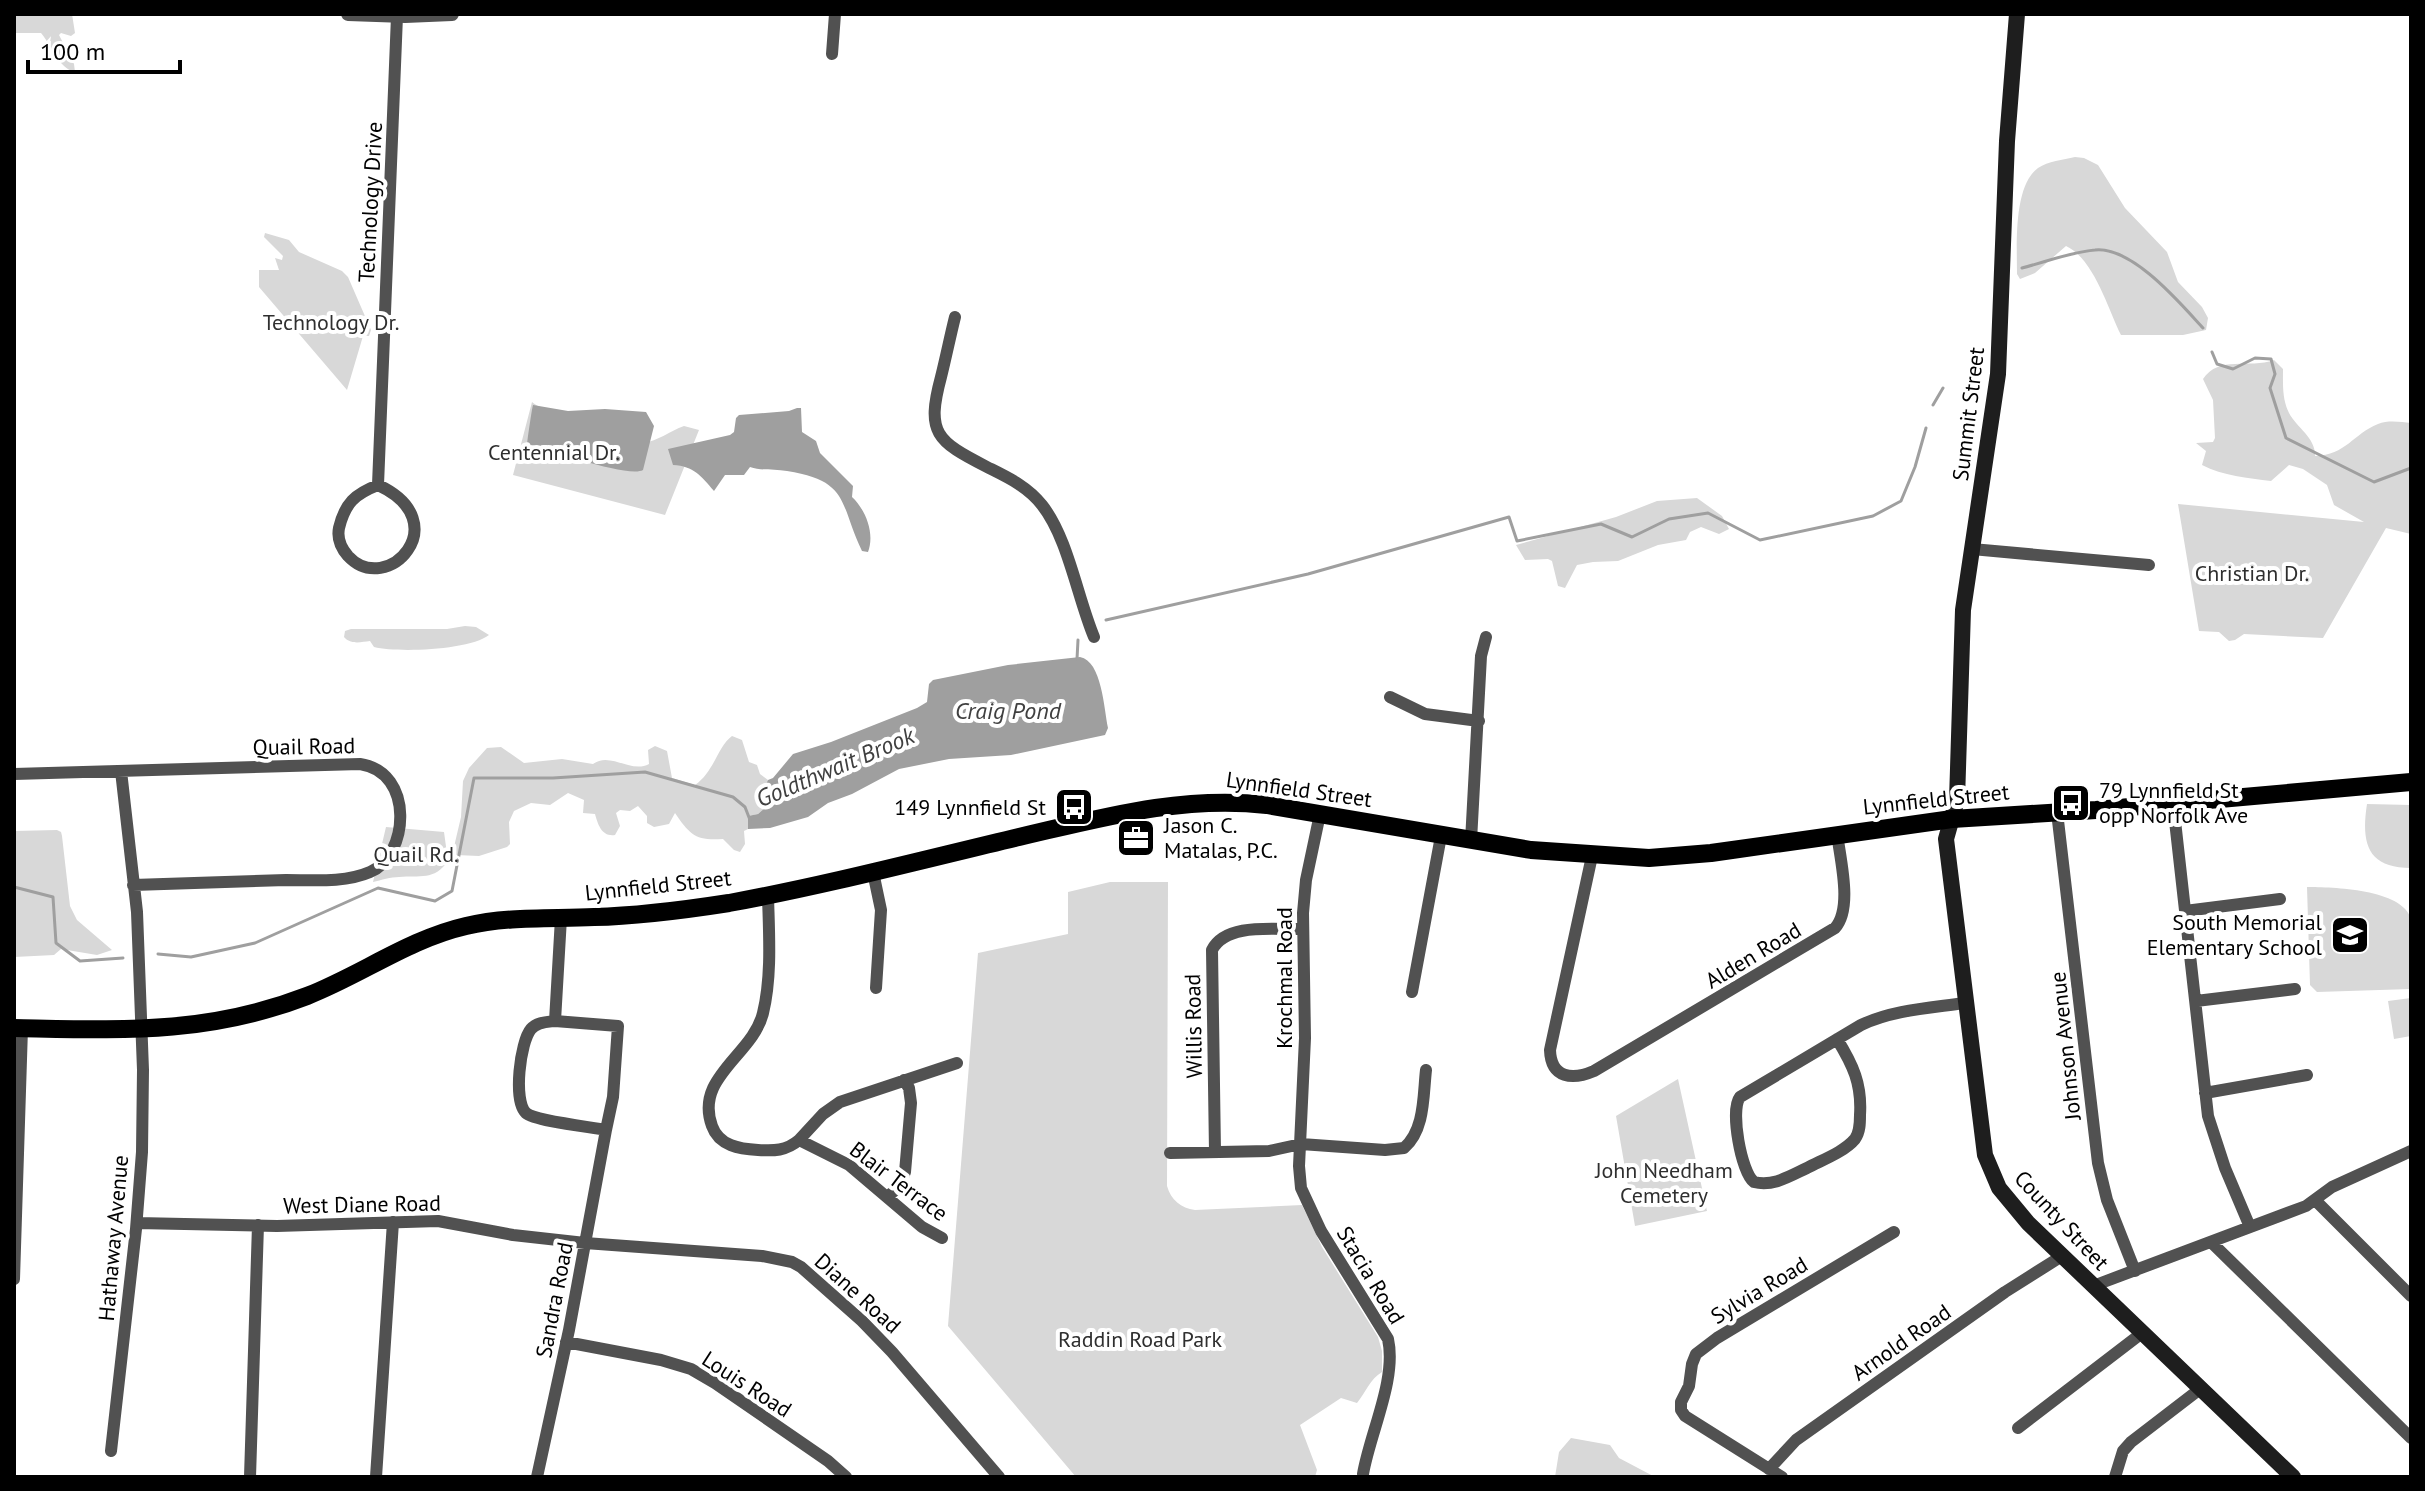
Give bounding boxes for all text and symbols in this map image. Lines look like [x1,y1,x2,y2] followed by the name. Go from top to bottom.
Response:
[28,24,180,74] scale bar
[40,36,105,67] text: 100 m
[352,121,388,283] street label: Technology Drive
[263,308,399,336] park label: Technology Dr.
[1946,345,1990,483] street label: Summit Street
[488,438,620,466] park label: Centennial Dr.
[2195,559,2309,587] park label: Christian Dr.
[955,695,1062,726] water label: Craig Pond
[751,719,920,814] water label: Goldthwait Brook
[252,731,356,761] street label: Quail Road
[1224,765,1374,813] street label: Lynnfield Street
[2099,776,2248,829] place label: 79 Lynnfield St opp Norfolk Ave
[1861,777,2011,821] street label: Lynnfield Street
[2050,782,2092,824] bus stop icon: 79 Lynnfield St opp Norfolk Ave
[1053,786,1095,828] bus stop icon: 149 Lynnfield St
[894,793,1047,821] place label: 149 Lynnfield St
[1163,811,1278,864] place label: Jason C. Matalas, P.C.
[1115,817,1157,859] office icon: Jason C. Matalas, P.C.
[373,840,459,868] park label: Quail Rd.
[583,863,733,907] street label: Lynnfield Street
[1270,907,1298,1049] street label: Krochmal Road
[2147,908,2323,961] place label: South Memorial Elementary School
[2329,914,2371,956] school or university icon: South Memorial Elementary School
[1700,915,1806,995] street label: Alden Road
[2043,970,2087,1123] street label: Johnson Avenue
[1178,973,1208,1079] street label: Willis Road
[844,1135,954,1227] street label: Blair Terrace
[92,1154,134,1322] street label: Hathaway Avenue
[1594,1156,1733,1209] park label: John Needham Cemetery
[2009,1164,2116,1276] street label: County Street
[283,1189,441,1219] street label: West Diane Road
[1331,1221,1411,1329] street label: Stacia Road
[529,1240,579,1360] street label: Sandra Road
[809,1247,907,1339] street label: Diane Road
[1705,1250,1813,1330] street label: Sylvia Road
[1846,1298,1956,1386] street label: Arnold Road
[1058,1325,1223,1353] park label: Raddin Road Park
[697,1345,797,1423] street label: Louis Road

